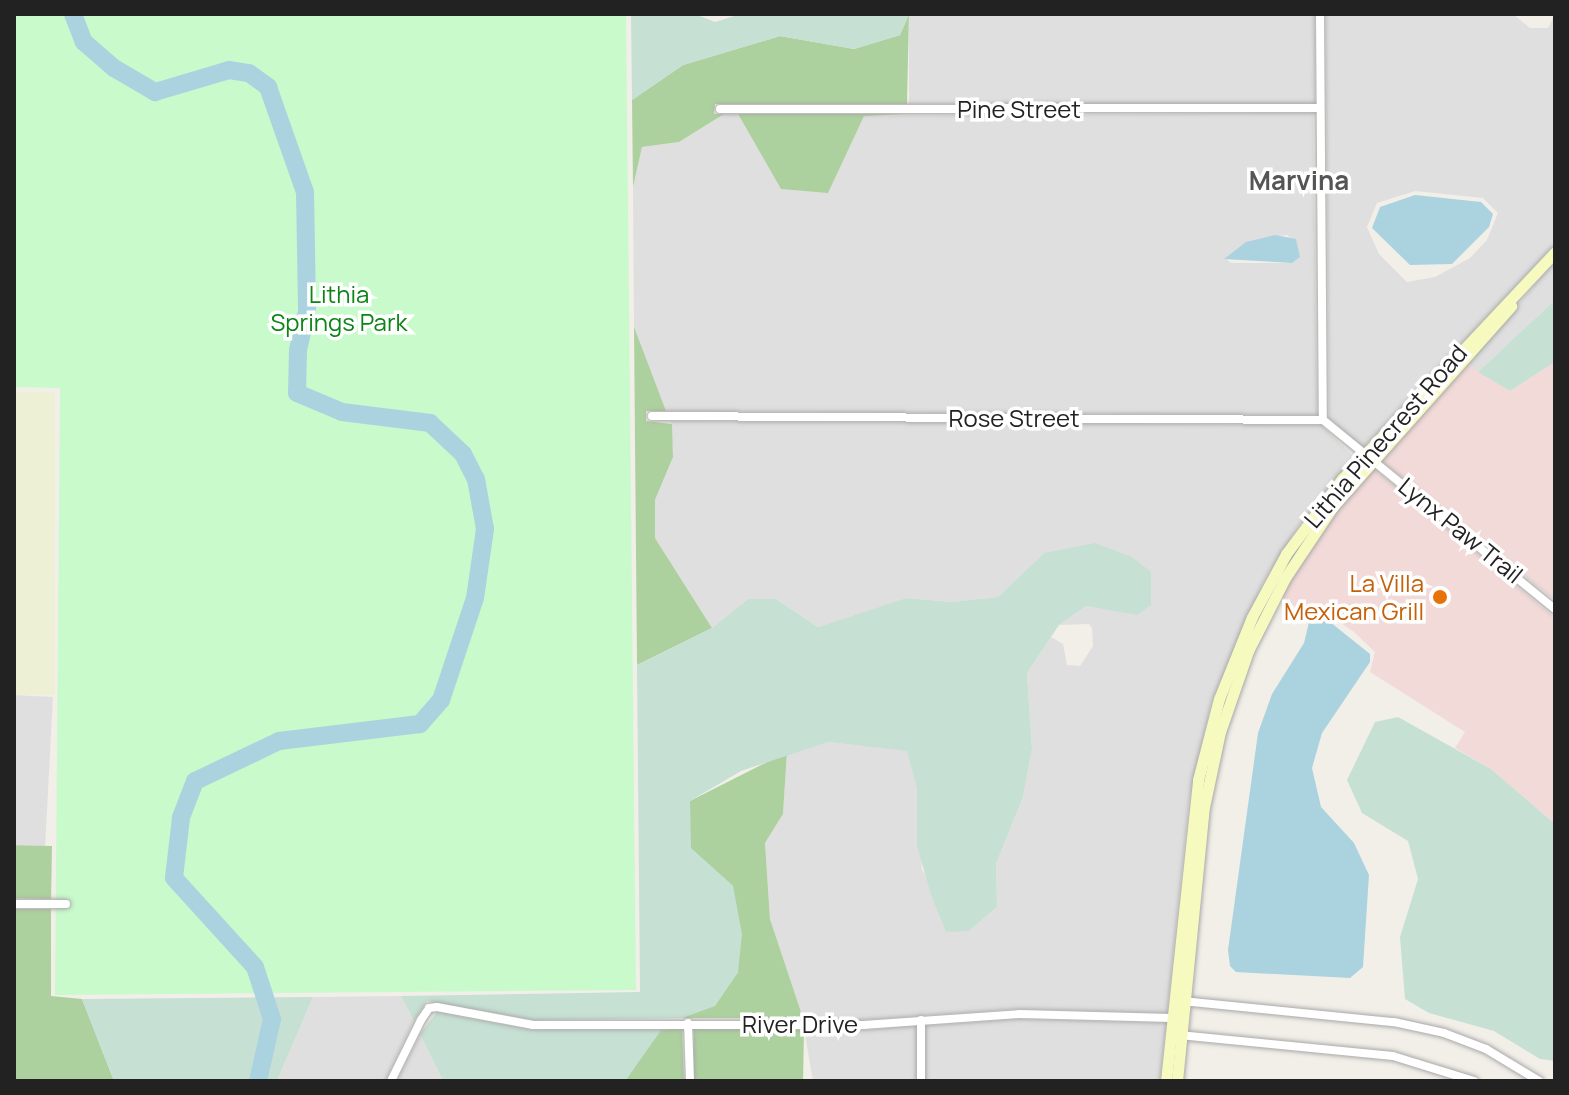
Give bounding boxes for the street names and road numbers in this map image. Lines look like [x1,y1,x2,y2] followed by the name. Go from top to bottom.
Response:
[957,95,1081,123] street label: Pine Street
[1298,338,1472,534] street label: Lithia Pinecrest Road
[948,404,1080,432] street label: Rose Street
[1393,471,1529,589] street label: Lynx Paw Trail
[742,1010,858,1038] street label: River Drive

